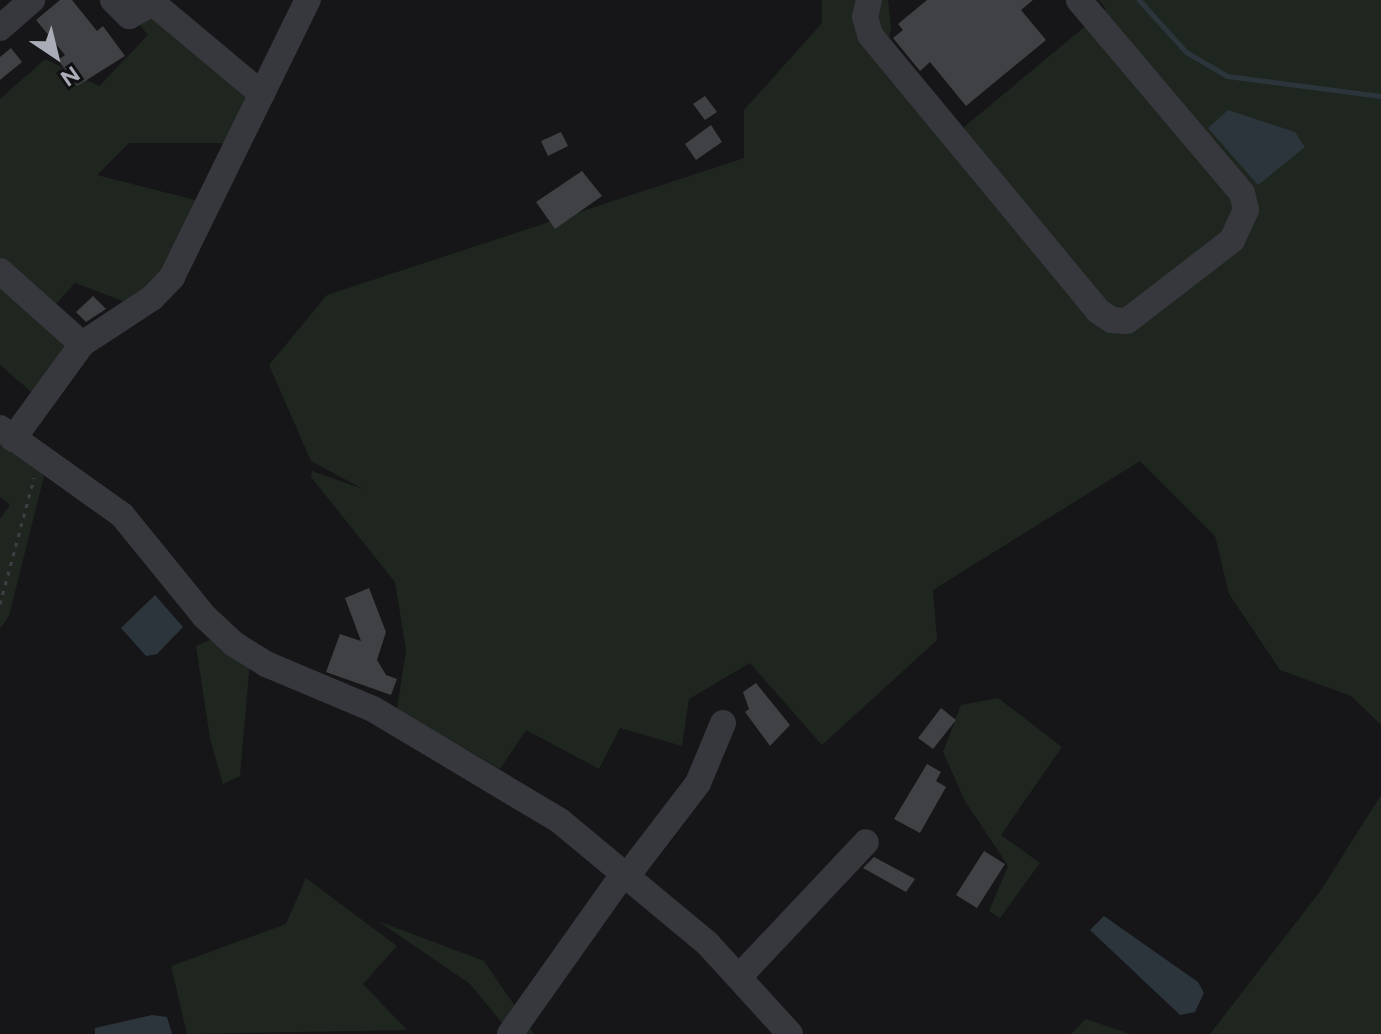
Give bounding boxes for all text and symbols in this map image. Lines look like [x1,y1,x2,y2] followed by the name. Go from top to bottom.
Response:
[16,16,96,96] north arrow
[55,60,85,92] text: N

